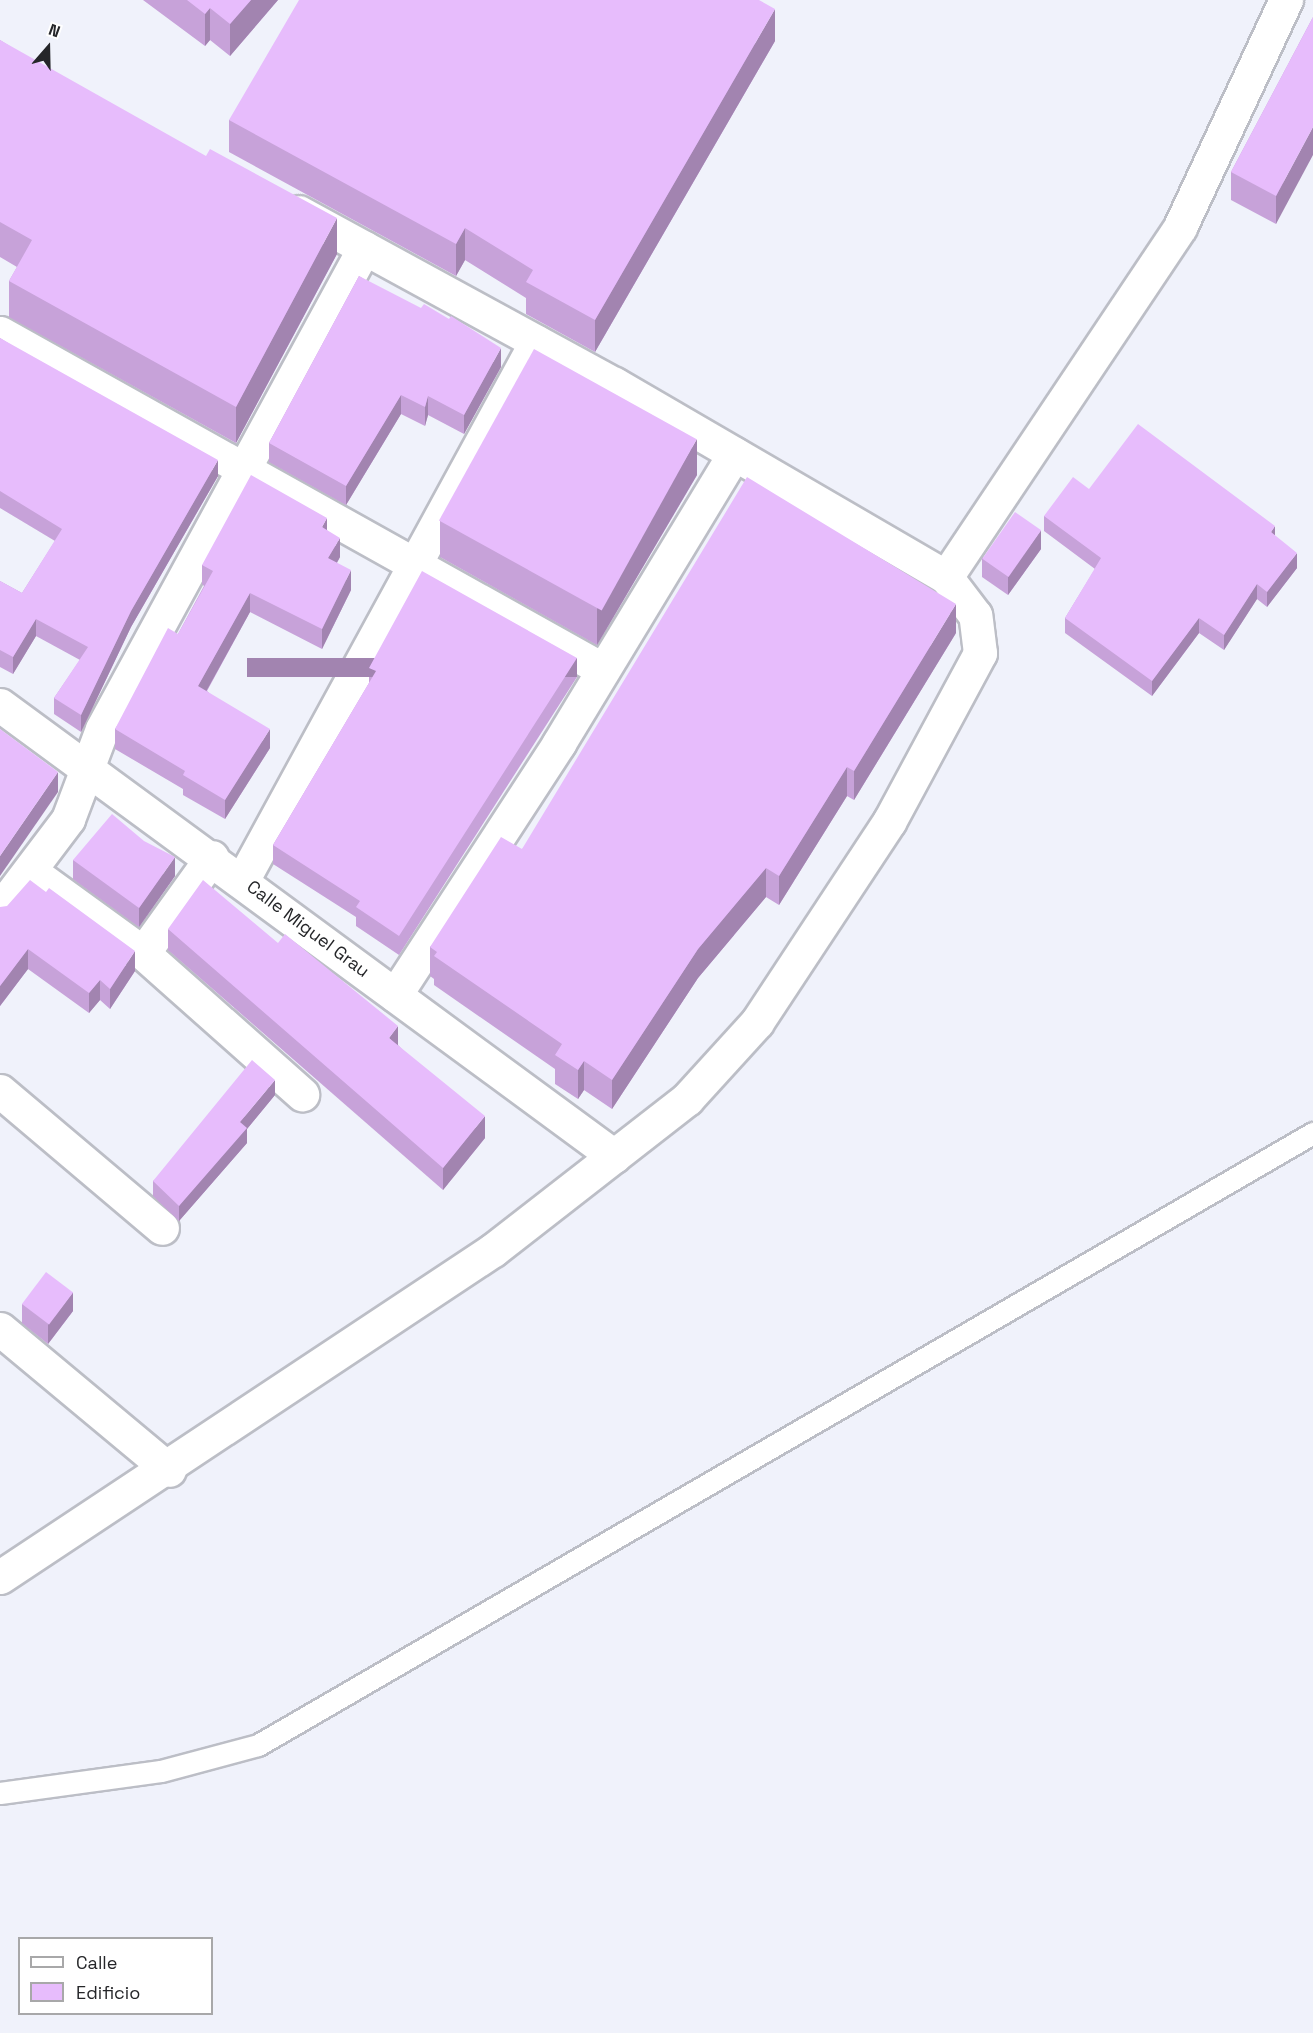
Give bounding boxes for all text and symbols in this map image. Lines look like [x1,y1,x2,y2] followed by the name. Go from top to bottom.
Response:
[18,18,78,78] north arrow
[46,19,63,42] text: N
[243,876,373,982] street label: Calle Miguel Grau
[18,1937,213,2015] legend
[76,1951,117,1974] text: Calle
[76,1981,140,2004] text: Edificio

